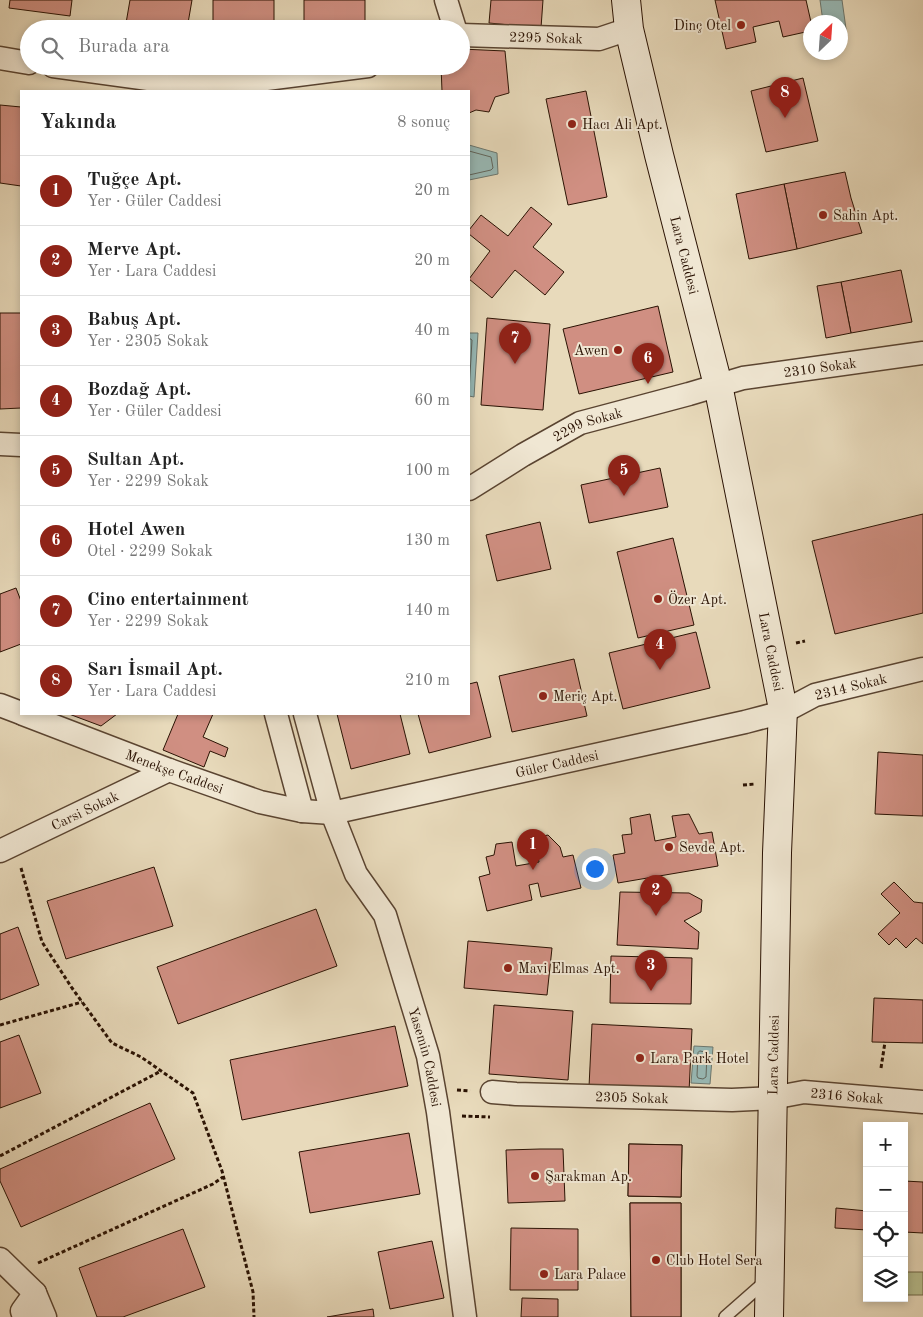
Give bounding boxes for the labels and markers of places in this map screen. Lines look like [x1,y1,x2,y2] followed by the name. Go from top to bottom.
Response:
[674,19,731,33] place label: Dinç Otel
[735,19,747,31] marker: Dinç Otel
[769,77,801,118] pin: 8
[566,118,578,130] marker: Hacı Ali Apt.
[582,118,663,132] place label: Hacı Ali Apt.
[817,209,829,221] marker: Sahin Apt.
[833,209,898,223] place label: Sahin Apt.
[499,323,531,364] pin: 7
[632,343,664,384] pin: 6
[574,344,608,358] place label: Awen
[612,344,624,356] marker: Awen
[608,455,640,496] pin: 5
[668,590,727,607] place label: Özer Apt.
[652,593,664,605] marker: Özer Apt.
[644,629,676,670] pin: 4
[537,690,549,702] marker: Meriç Apt.
[553,690,617,704] place label: Meriç Apt.
[517,829,549,870] pin: 1
[663,841,675,853] marker: Sevde Apt.
[679,841,745,855] place label: Sevde Apt.
[640,875,672,916] pin: 2
[635,950,667,991] pin: 3
[502,962,514,974] marker: Mavi Elmas Apt.
[518,962,620,976] place label: Mavi Elmas Apt.
[634,1052,646,1064] marker: Lara Park Hotel
[650,1052,749,1066] place label: Lara Park Hotel
[529,1170,541,1182] marker: Şarakman Ap.
[545,1170,632,1184] place label: Şarakman Ap.
[650,1254,662,1266] marker: Club Hotel Sera
[666,1254,763,1268] place label: Club Hotel Sera
[538,1268,550,1280] marker: Lara Palace
[554,1268,626,1282] place label: Lara Palace

